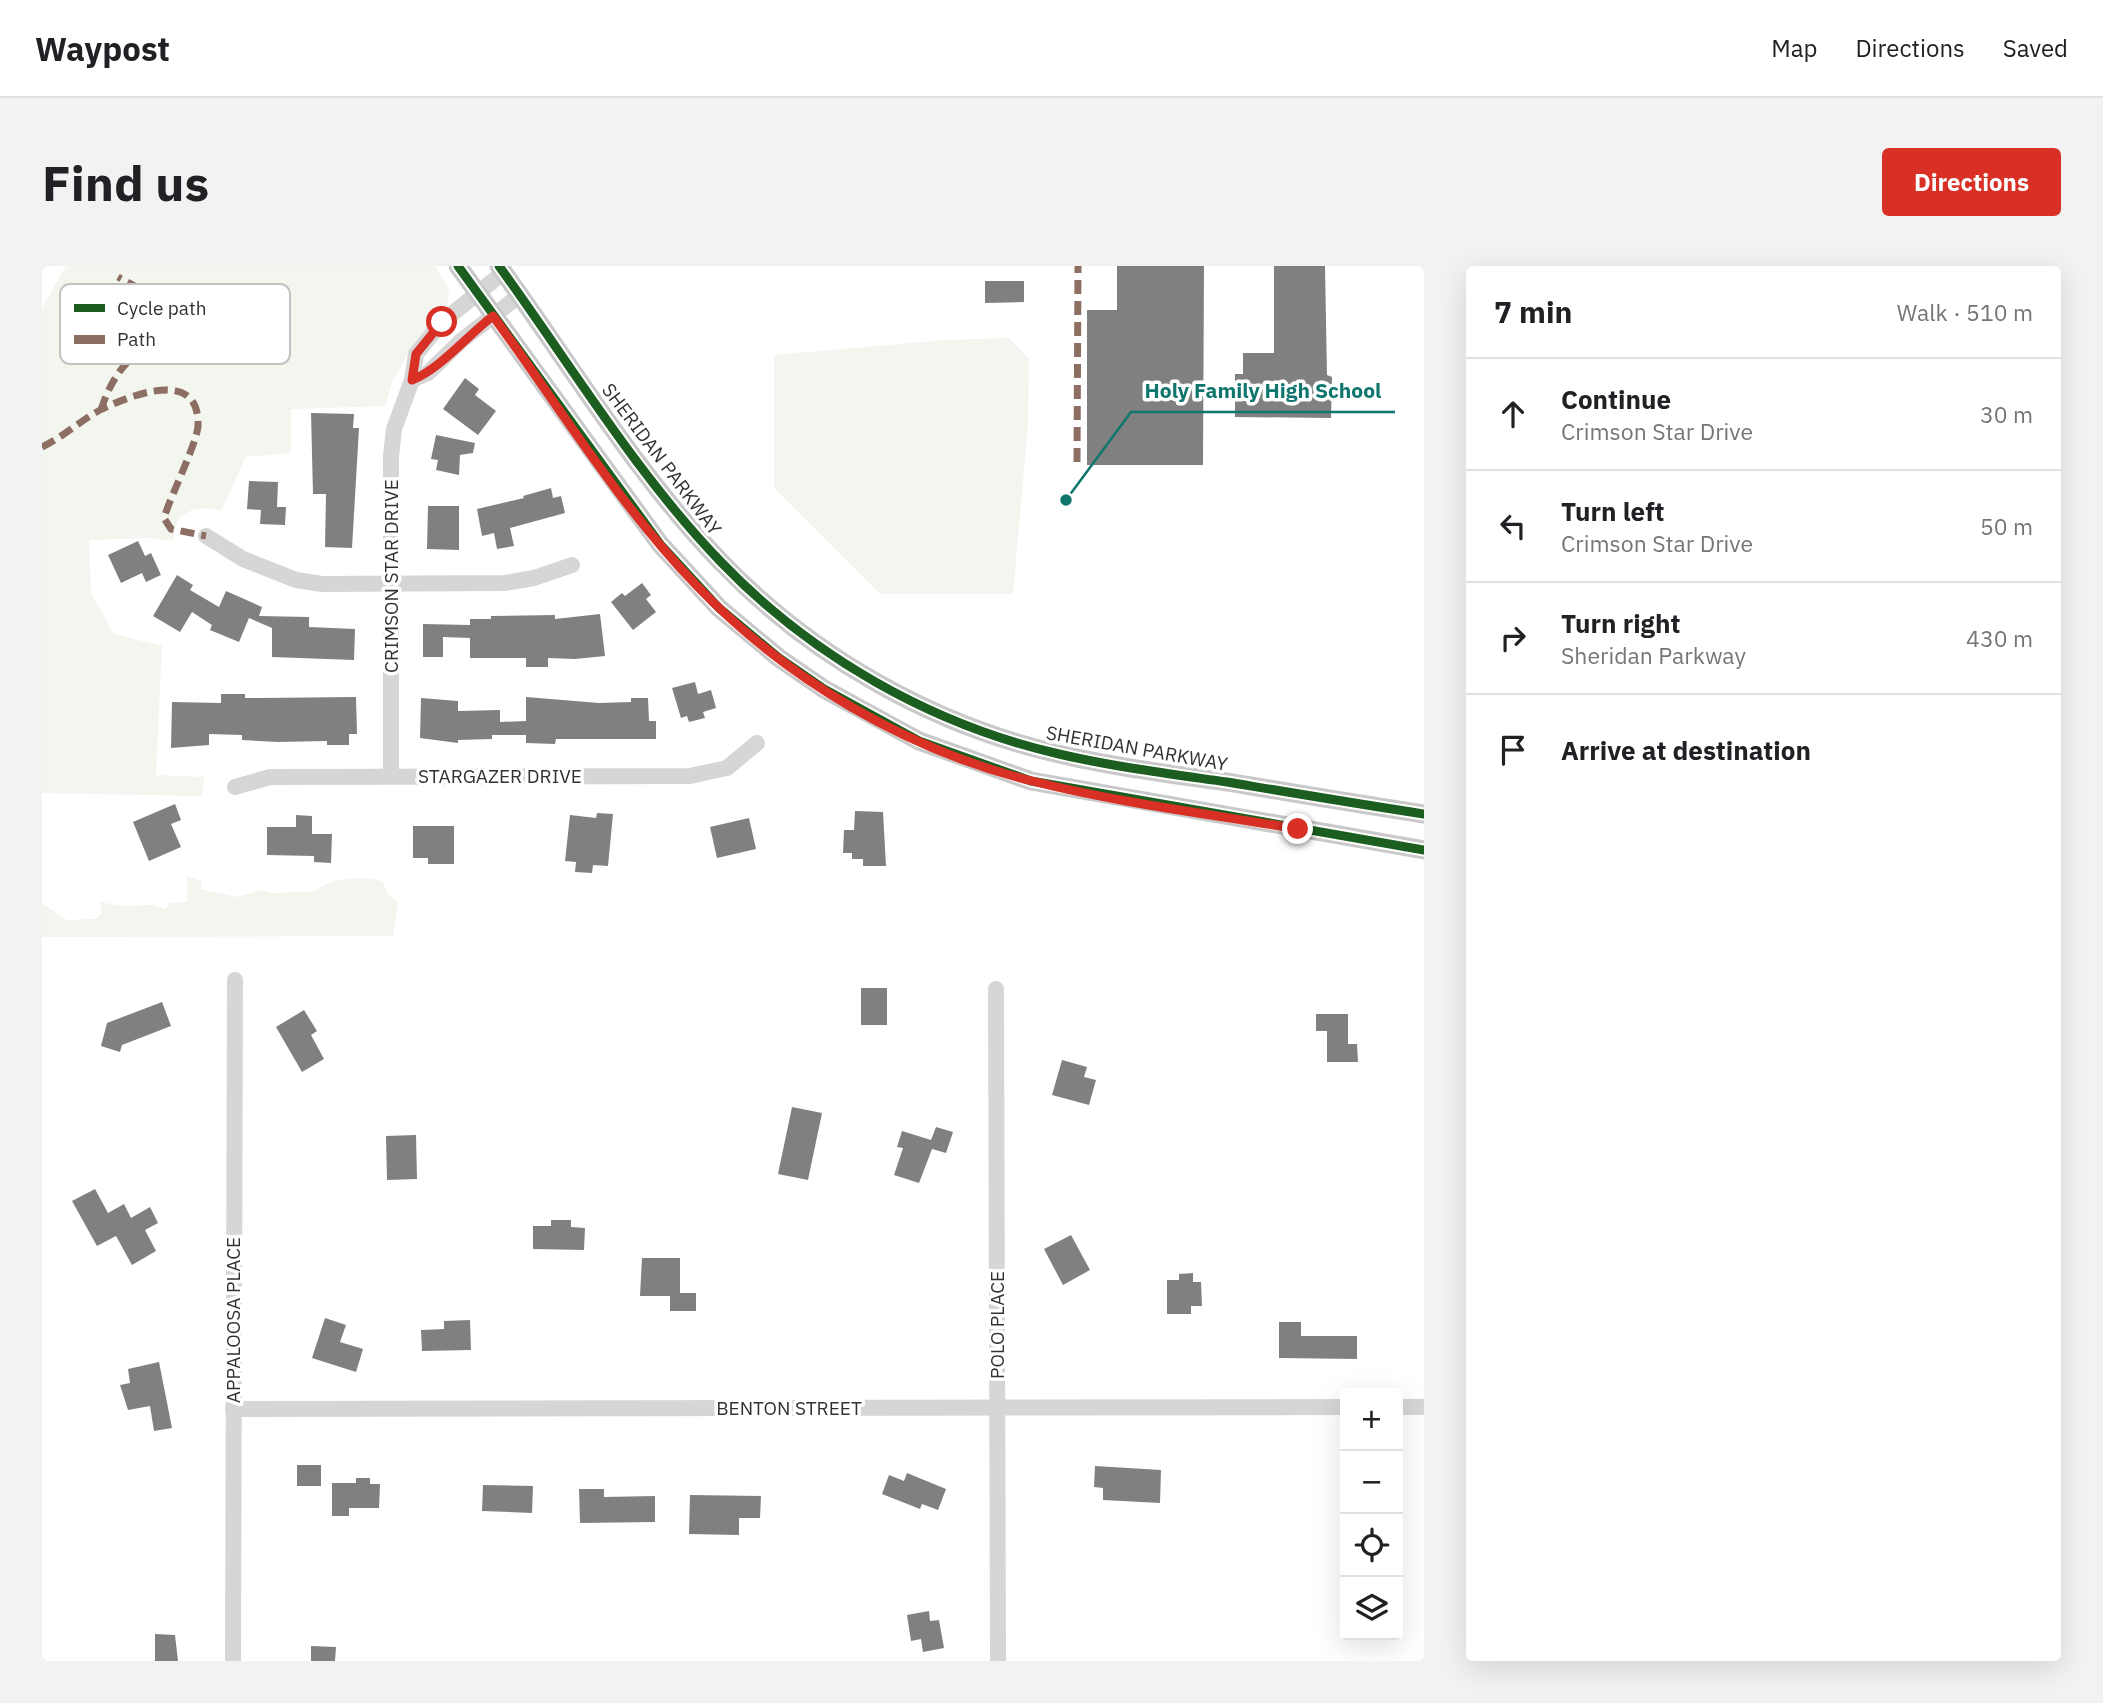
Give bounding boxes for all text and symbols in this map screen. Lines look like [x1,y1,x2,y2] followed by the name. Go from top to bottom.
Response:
[35,27,170,70] text: Waypost
[1771,32,1817,64] text: Map
[1855,32,1965,64] text: Directions
[2003,32,2068,64] text: Saved
[1882,148,2061,216] button: Directions
[42,151,209,214] text: Find us
[60,284,290,364] legend
[1494,292,1572,331] text: 7 min
[117,296,206,320] text: Cycle path
[1897,297,2033,327] text: Walk · 510 m
[426,306,457,337] route start
[117,327,156,351] text: Path
[1131,370,1395,412] callout: Holy Family High School
[1145,376,1381,404] text: Holy Family High School
[597,378,727,540] street label: SHERIDAN PARKWAY
[1561,382,1671,416] text: Continue
[1494,395,1532,433] icon: ahead
[1980,399,2033,429] text: 30 m
[1561,416,1753,446] text: Crimson Star Drive
[379,479,403,673] street label: CRIMSON STAR DRIVE
[1561,494,1664,528] text: Turn left
[1494,507,1532,545] icon: left
[1980,511,2033,541] text: 50 m
[1561,528,1753,558] text: Crimson Star Drive
[1561,606,1680,640] text: Turn right
[1494,619,1532,657] icon: right
[1966,623,2033,653] text: 430 m
[1561,640,1746,670] text: Sheridan Parkway
[1044,720,1230,776] street label: SHERIDAN PARKWAY
[1494,731,1532,769] icon: arrive
[1561,733,1811,767] text: Arrive at destination
[418,764,582,788] street label: STARGAZER DRIVE
[1282,813,1313,844] route end
[221,1237,245,1403] street label: APPALOOSA PLACE
[985,1271,1009,1379] street label: POLO PLACE
[1340,1388,1403,1640] map controls
[1340,1388,1403,1451] button: +
[716,1396,862,1420] street label: BENTON STREET
[1340,1451,1403,1514] button: −
[1340,1514,1403,1577] button: locate
[1340,1577,1403,1640] button: layers

